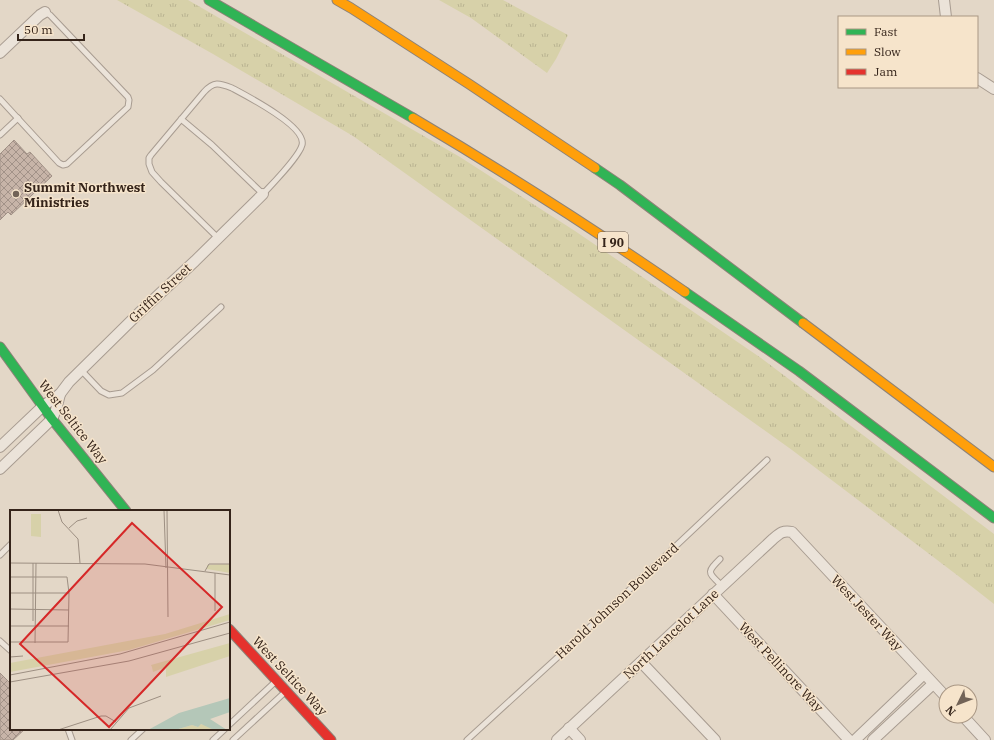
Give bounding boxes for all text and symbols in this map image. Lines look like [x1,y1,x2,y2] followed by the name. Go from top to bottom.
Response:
[18,16,84,42] scale bar
[838,16,978,88] legend
[24,22,53,37] text: 50 m
[874,24,898,39] text: Fast
[874,44,901,59] text: Slow
[874,64,898,79] text: Jam
[24,179,145,211] place label: Summit Northwest Ministries
[11,189,21,199] marker: Summit Northwest Ministries
[598,232,628,252] road number: I 90
[125,259,195,326] street label: Griffin Street
[35,376,111,468] street label: West Seltice Way
[10,510,230,730] inset map
[552,539,682,663] street label: Harold Johnson Boulevard
[827,571,907,655] street label: West Jester Way
[620,585,722,683] street label: North Lancelot Lane
[735,619,827,715] street label: West Pellinore Way
[249,633,331,719] street label: West Seltice Way
[938,684,978,724] north arrow
[942,703,959,719] text: N

